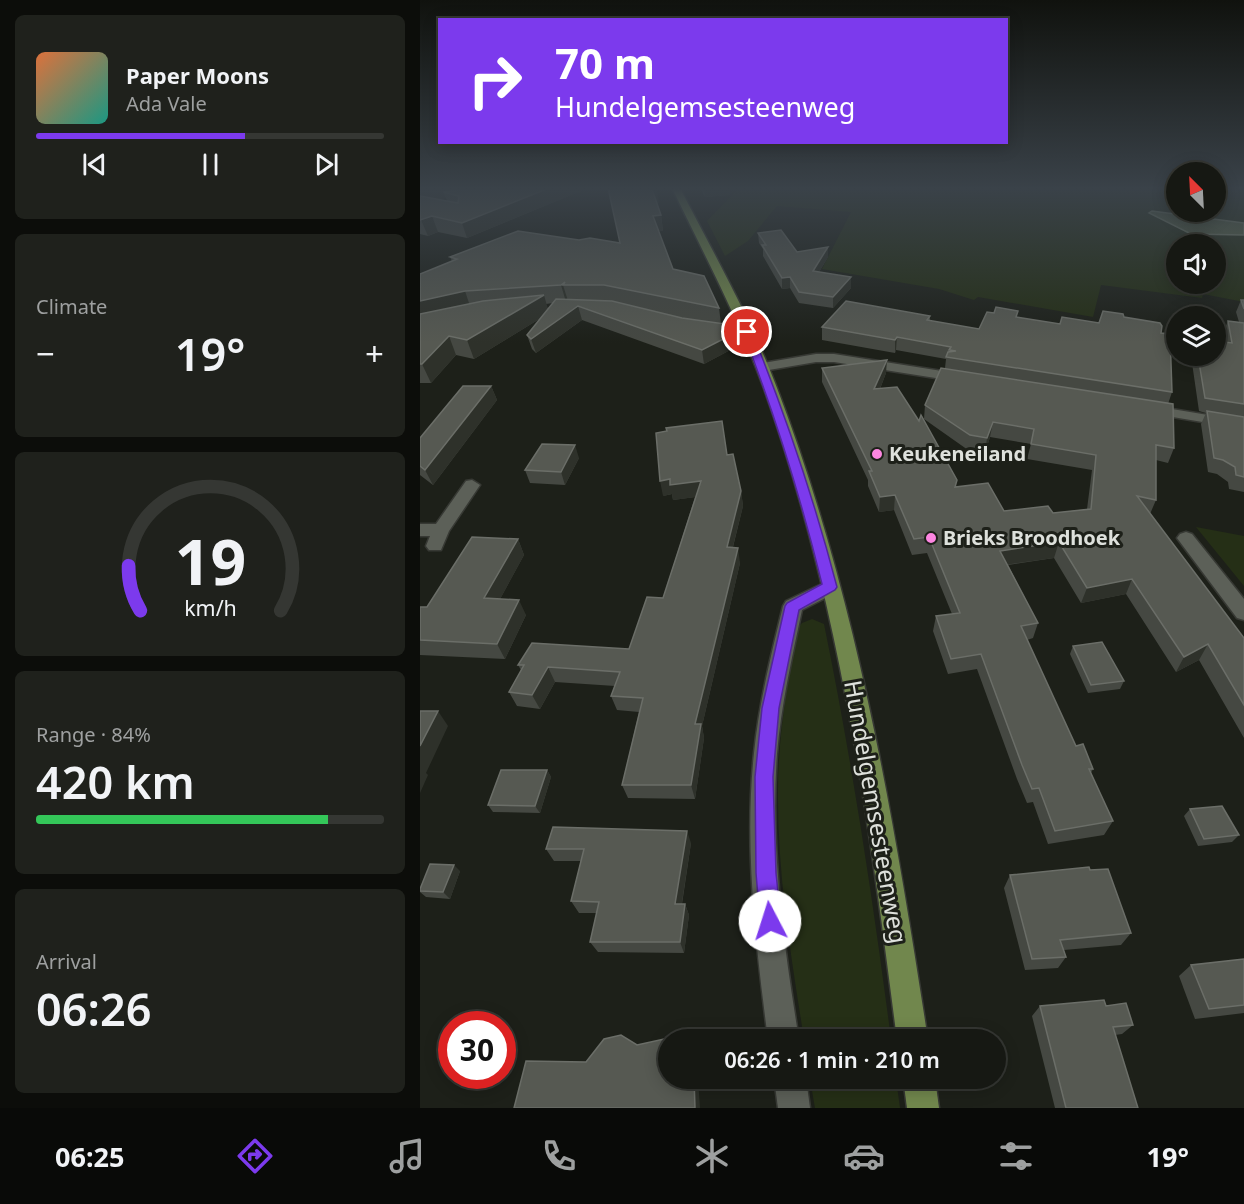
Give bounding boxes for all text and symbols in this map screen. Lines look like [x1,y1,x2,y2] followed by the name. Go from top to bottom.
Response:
[555,34,655,91] text: 70 m
[456,42,534,120] icon: right
[126,60,269,90] text: Paper Moons
[555,88,855,125] text: Hundelgemsesteenweg
[126,90,207,117] text: Ada Vale
[78,148,111,181] icon: previous
[194,148,227,181] icon: pause
[310,148,343,181] icon: next
[1166,162,1226,222] north arrow
[1166,162,1226,366] map controls
[1166,234,1226,294] button: sound
[36,293,107,320] text: Climate
[721,306,772,357] pin
[1166,306,1226,366] button: layers
[730,315,763,348] icon: arrive
[175,323,245,384] text: 19°
[36,331,55,376] text: −
[365,331,384,376] text: +
[889,440,1026,467] place label: Keukeneiland
[870,447,884,461] marker: Keukeneiland
[174,518,246,603] text: 19
[943,524,1121,551] place label: Brieks Broodhoek
[924,531,938,545] marker: Brieks Broodhoek
[184,593,236,622] text: km/h
[837,677,916,946] street label: Hundelgemsesteenweg
[36,721,151,748] text: Range · 84%
[36,751,195,812] text: 420 km
[738,889,802,953] position arrow
[36,948,97,975] text: Arrival
[36,978,151,1039] text: 06:26
[438,1011,516,1089] speed limit sign: 30
[724,1044,940,1074] text: 06:26 · 1 min · 210 m
[234,1135,276,1177] icon: directions
[386,1135,428,1177] icon: music
[538,1135,580,1177] icon: phone
[691,1135,733,1177] icon: climate
[843,1135,885,1177] icon: car
[995,1135,1037,1177] icon: filters
[55,1138,124,1175] text: 06:25
[1147,1138,1189,1175] text: 19°

